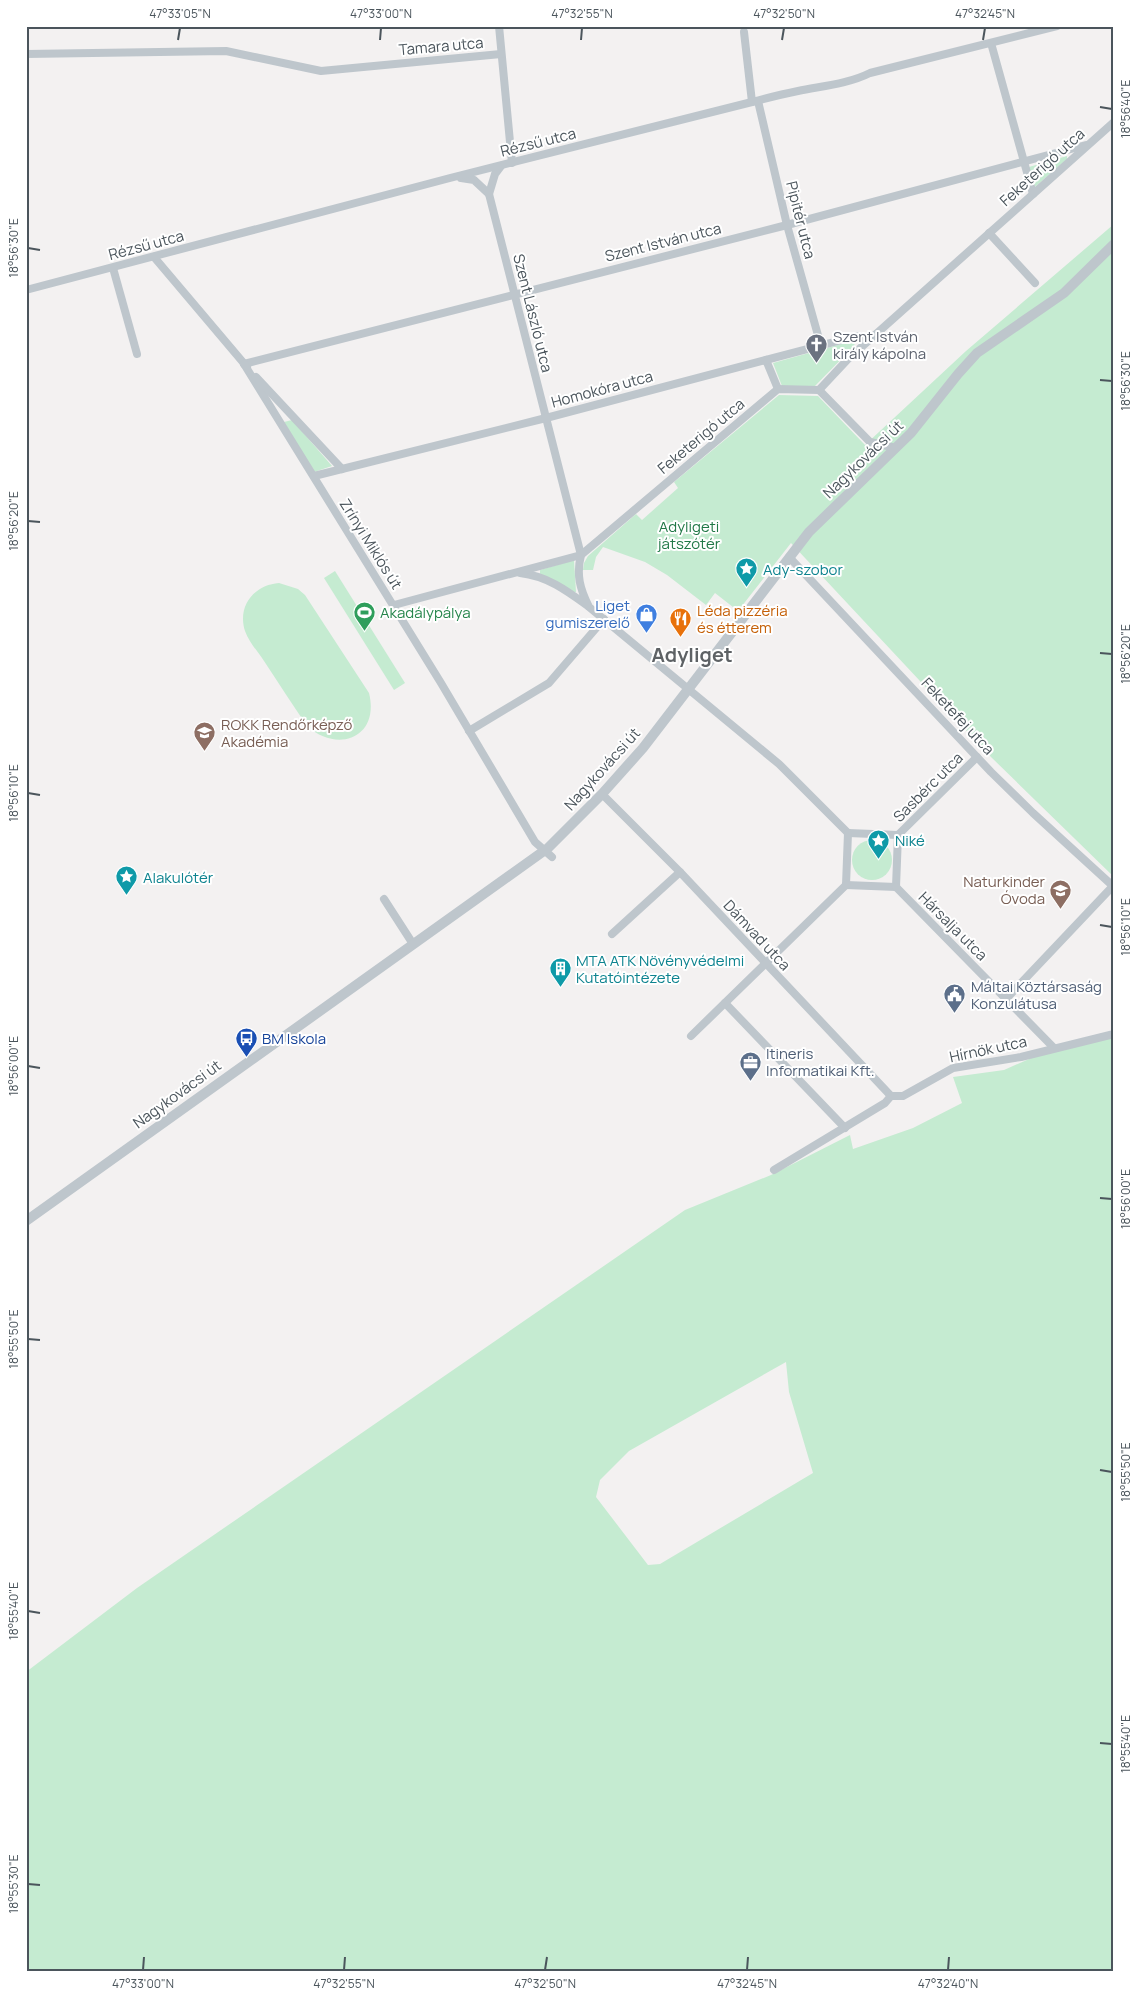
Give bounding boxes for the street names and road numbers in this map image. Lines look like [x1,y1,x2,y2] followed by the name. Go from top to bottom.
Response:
[398,32,484,60] street label: Tamara utca
[498,122,578,162] street label: Rézsű utca
[995,123,1089,211] street label: Feketerigó utca
[781,179,821,261] street label: Pipitér utca
[603,217,723,267] street label: Szent István utca
[106,225,186,265] street label: Rézsű utca
[508,252,558,374] street label: Szent László utca
[549,365,655,413] street label: Homokóra utca
[653,393,749,479] street label: Feketerigó utca
[818,415,908,503] street label: Nagykovácsi út
[335,495,407,593] street label: Zrínyi Miklós út
[917,673,999,759] street label: Feketefej utca
[559,723,645,815] street label: Nagykovácsi út
[888,747,968,827] street label: Sasbérc utca
[914,887,992,965] street label: Hársalja utca
[719,895,795,975] street label: Dámvad utca
[947,1031,1029,1067] street label: Hírnök utca
[129,1055,225,1133] street label: Nagykovácsi út

